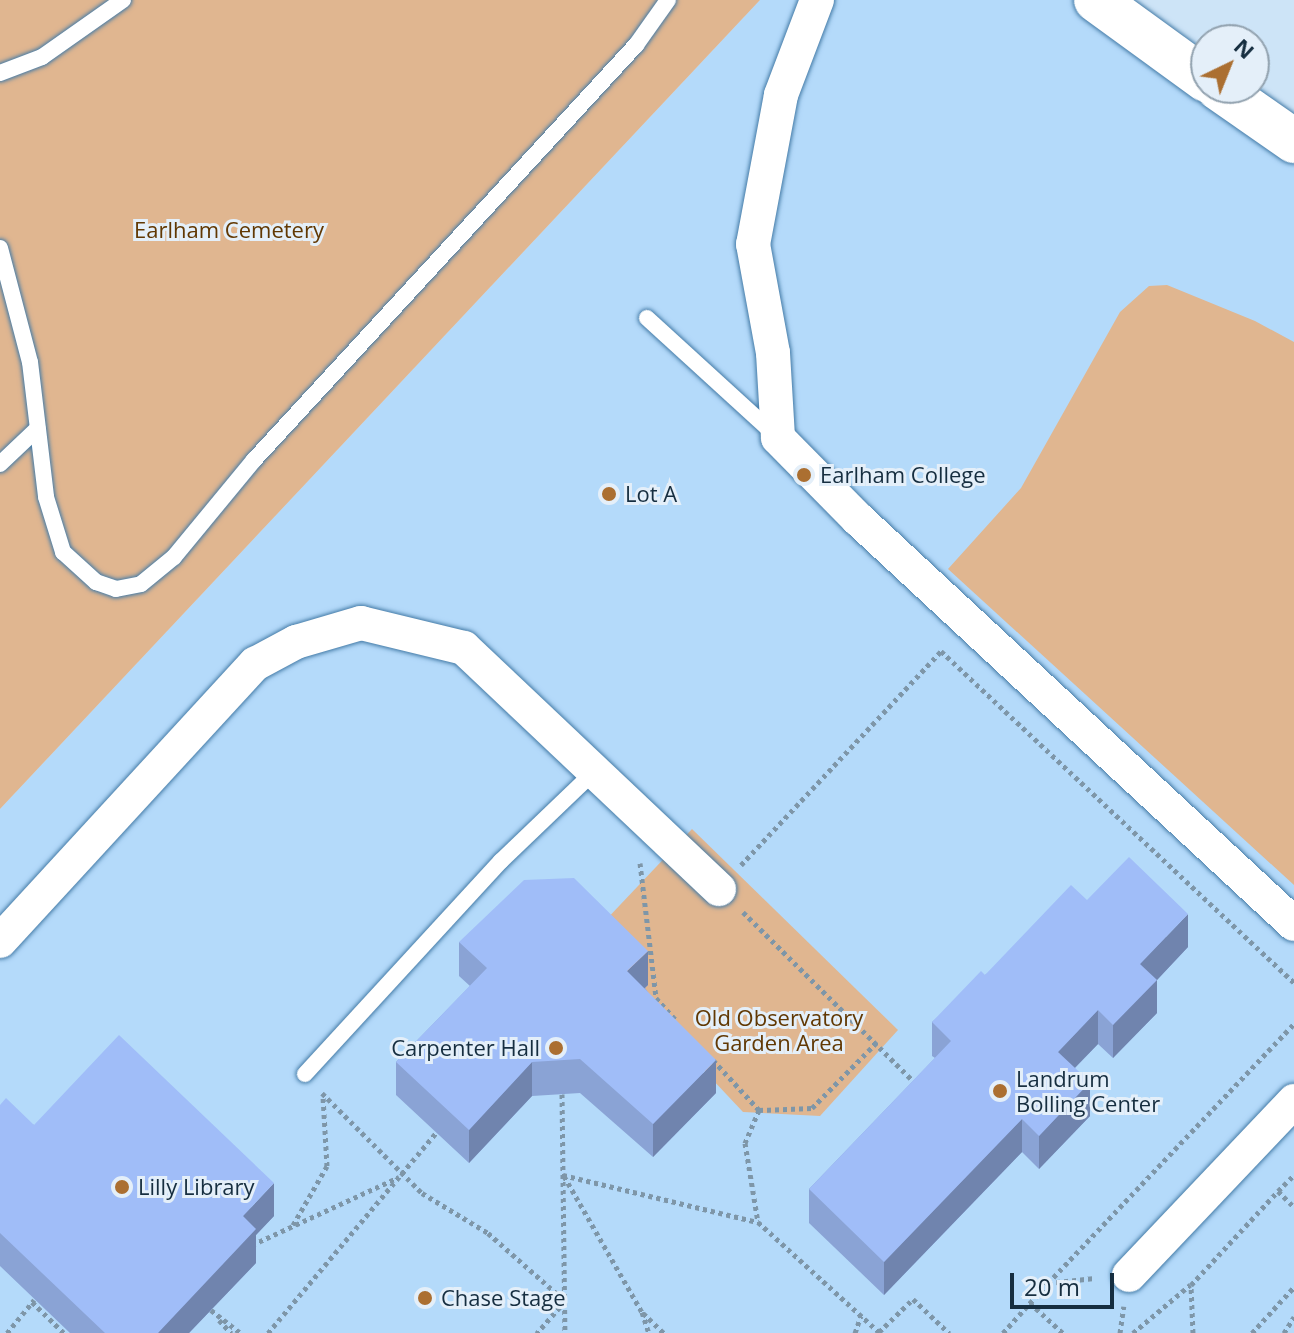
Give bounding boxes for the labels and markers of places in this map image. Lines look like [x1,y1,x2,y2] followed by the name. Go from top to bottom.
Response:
[820,462,986,488] place label: Earlham College
[795,466,813,484] marker: Earlham College
[625,481,677,507] place label: Lot A
[600,485,618,503] marker: Lot A
[391,1035,540,1061] place label: Carpenter Hall
[547,1039,565,1057] marker: Carpenter Hall
[1016,1065,1160,1116] place label: Landrum Bolling Center
[991,1082,1009,1100] marker: Landrum Bolling Center
[138,1174,255,1200] place label: Lilly Library
[113,1178,131,1196] marker: Lilly Library
[441,1285,566,1311] place label: Chase Stage
[416,1289,434,1307] marker: Chase Stage

